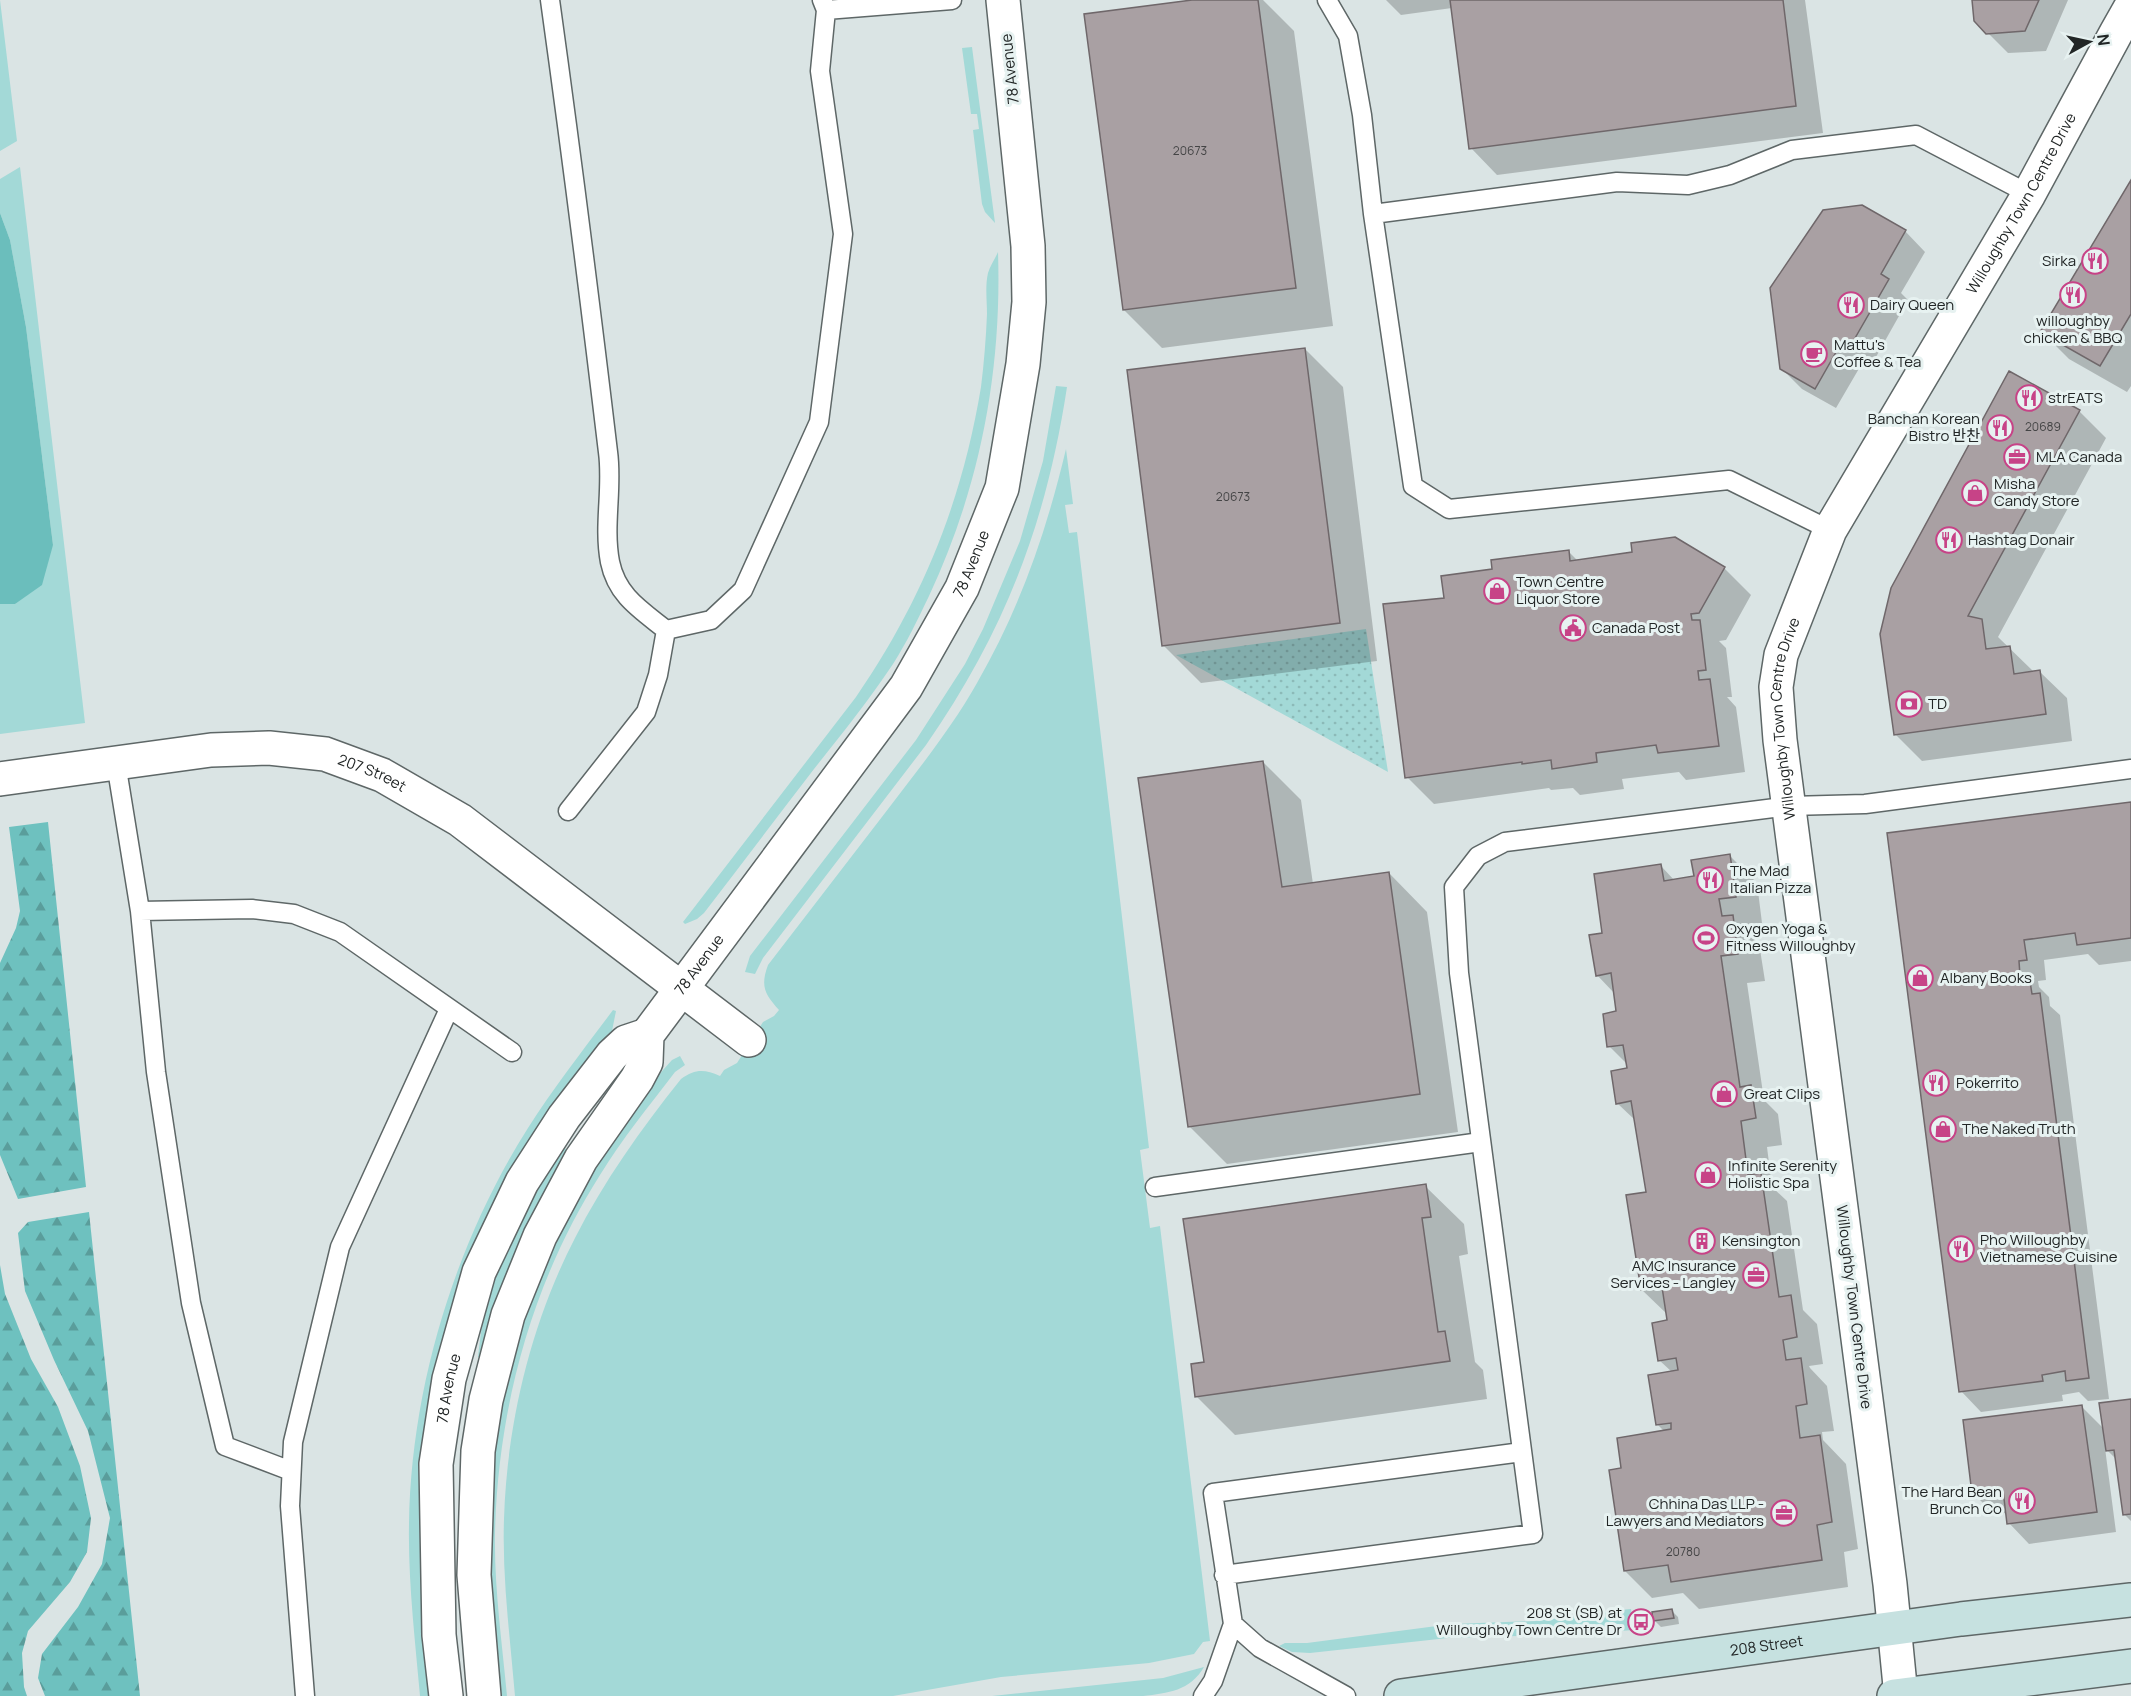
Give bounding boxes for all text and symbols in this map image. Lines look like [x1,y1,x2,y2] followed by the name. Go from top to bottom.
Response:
[2059,12,2119,72] north arrow
[995,33,1024,105] street label: 78 Avenue
[2092,33,2116,47] text: N
[1961,109,2081,298] street label: Willoughby Town Centre Drive
[1173,142,1207,159] house number: 20673
[2080,246,2110,276] restaurant icon: Sirka
[2042,250,2076,271] place label: Sirka
[2058,280,2088,310] restaurant icon: willoughby chicken & BBQ
[1836,290,1866,320] restaurant icon: Dairy Queen
[1870,294,1954,315] place label: Dairy Queen
[2024,310,2123,348] place label: willoughby chicken & BBQ
[1834,334,1921,372] place label: Mattu's Coffee & Tea
[1799,339,1829,369] cafe icon: Mattu's Coffee & Tea
[2014,383,2044,413] restaurant icon: strEATS
[2048,387,2103,408] place label: strEATS
[1868,408,1980,446] place label: Banchan Korean Bistro 반찬
[1985,413,2015,443] restaurant icon: Banchan Korean Bistro 반찬
[2025,418,2061,435] house number: 20689
[2002,442,2032,472] office icon: MLA Canada
[2036,446,2122,467] place label: MLA Canada
[1994,473,2080,511] place label: Misha Candy Store
[1960,478,1990,508] shop icon: Misha Candy Store
[1216,488,1250,505] house number: 20673
[1934,525,1964,555] restaurant icon: Hashtag Donair
[948,527,994,601] street label: 78 Avenue
[1968,529,2075,550] place label: Hashtag Donair
[1516,571,1604,609] place label: Town Centre Liquor Store
[1482,576,1512,606] shop icon: Town Centre Liquor Store
[1558,613,1588,643] public building icon: Canada Post
[1765,614,1805,821] street label: Willoughby Town Centre Drive
[1592,617,1680,638] place label: Canada Post
[1894,689,1924,719] bank icon: TD
[1928,693,1947,714] place label: TD
[335,749,410,797] street label: 207 Street
[1730,860,1811,898] place label: The Mad Italian Pizza
[1695,865,1725,895] restaurant icon: The Mad Italian Pizza
[1726,918,1856,956] place label: Oxygen Yoga & Fitness Willoughby
[1691,923,1721,953] sports icon: Oxygen Yoga & Fitness Willoughby
[669,930,729,999] street label: 78 Avenue
[1905,963,1935,993] shop icon: Albany Books
[1940,967,2032,988] place label: Albany Books
[1921,1068,1951,1098] restaurant icon: Pokerrito
[1956,1072,2019,1093] place label: Pokerrito
[1709,1079,1739,1109] shop icon: Great Clips
[1744,1083,1820,1104] place label: Great Clips
[1928,1114,1958,1144] shop icon: The Naked Truth
[1962,1118,2076,1139] place label: The Naked Truth
[1728,1155,1837,1193] place label: Infinite Serenity Holistic Spa
[1693,1160,1723,1190] shop icon: Infinite Serenity Holistic Spa
[1832,1204,1877,1410] street label: Willoughby Town Centre Drive
[1687,1226,1717,1256] building icon: Kensington
[1980,1229,2118,1267] place label: Pho Willoughby Vietnamese Cuisine
[1722,1230,1801,1251] place label: Kensington
[1946,1234,1976,1264] restaurant icon: Pho Willoughby Vietnamese Cuisine
[1611,1255,1736,1293] place label: AMC Insurance Services - Langley
[1741,1260,1771,1290] office icon: AMC Insurance Services - Langley
[431,1351,466,1425] street label: 78 Avenue
[1902,1481,2002,1519] place label: The Hard Bean Brunch Co
[2007,1486,2037,1516] restaurant icon: The Hard Bean Brunch Co
[1606,1493,1764,1531] place label: Chhina Das LLP - Lawyers and Mediators
[1769,1498,1799,1528] office icon: Chhina Das LLP - Lawyers and Mediators
[1666,1543,1700,1560] house number: 20780
[1436,1602,1623,1640] place label: 208 St (SB) at Willoughby Town Centre Dr
[1626,1607,1656,1637] bus stop icon: 208 St (SB) at Willoughby Town Centre Dr
[1729,1630,1804,1661] street label: 208 Street

